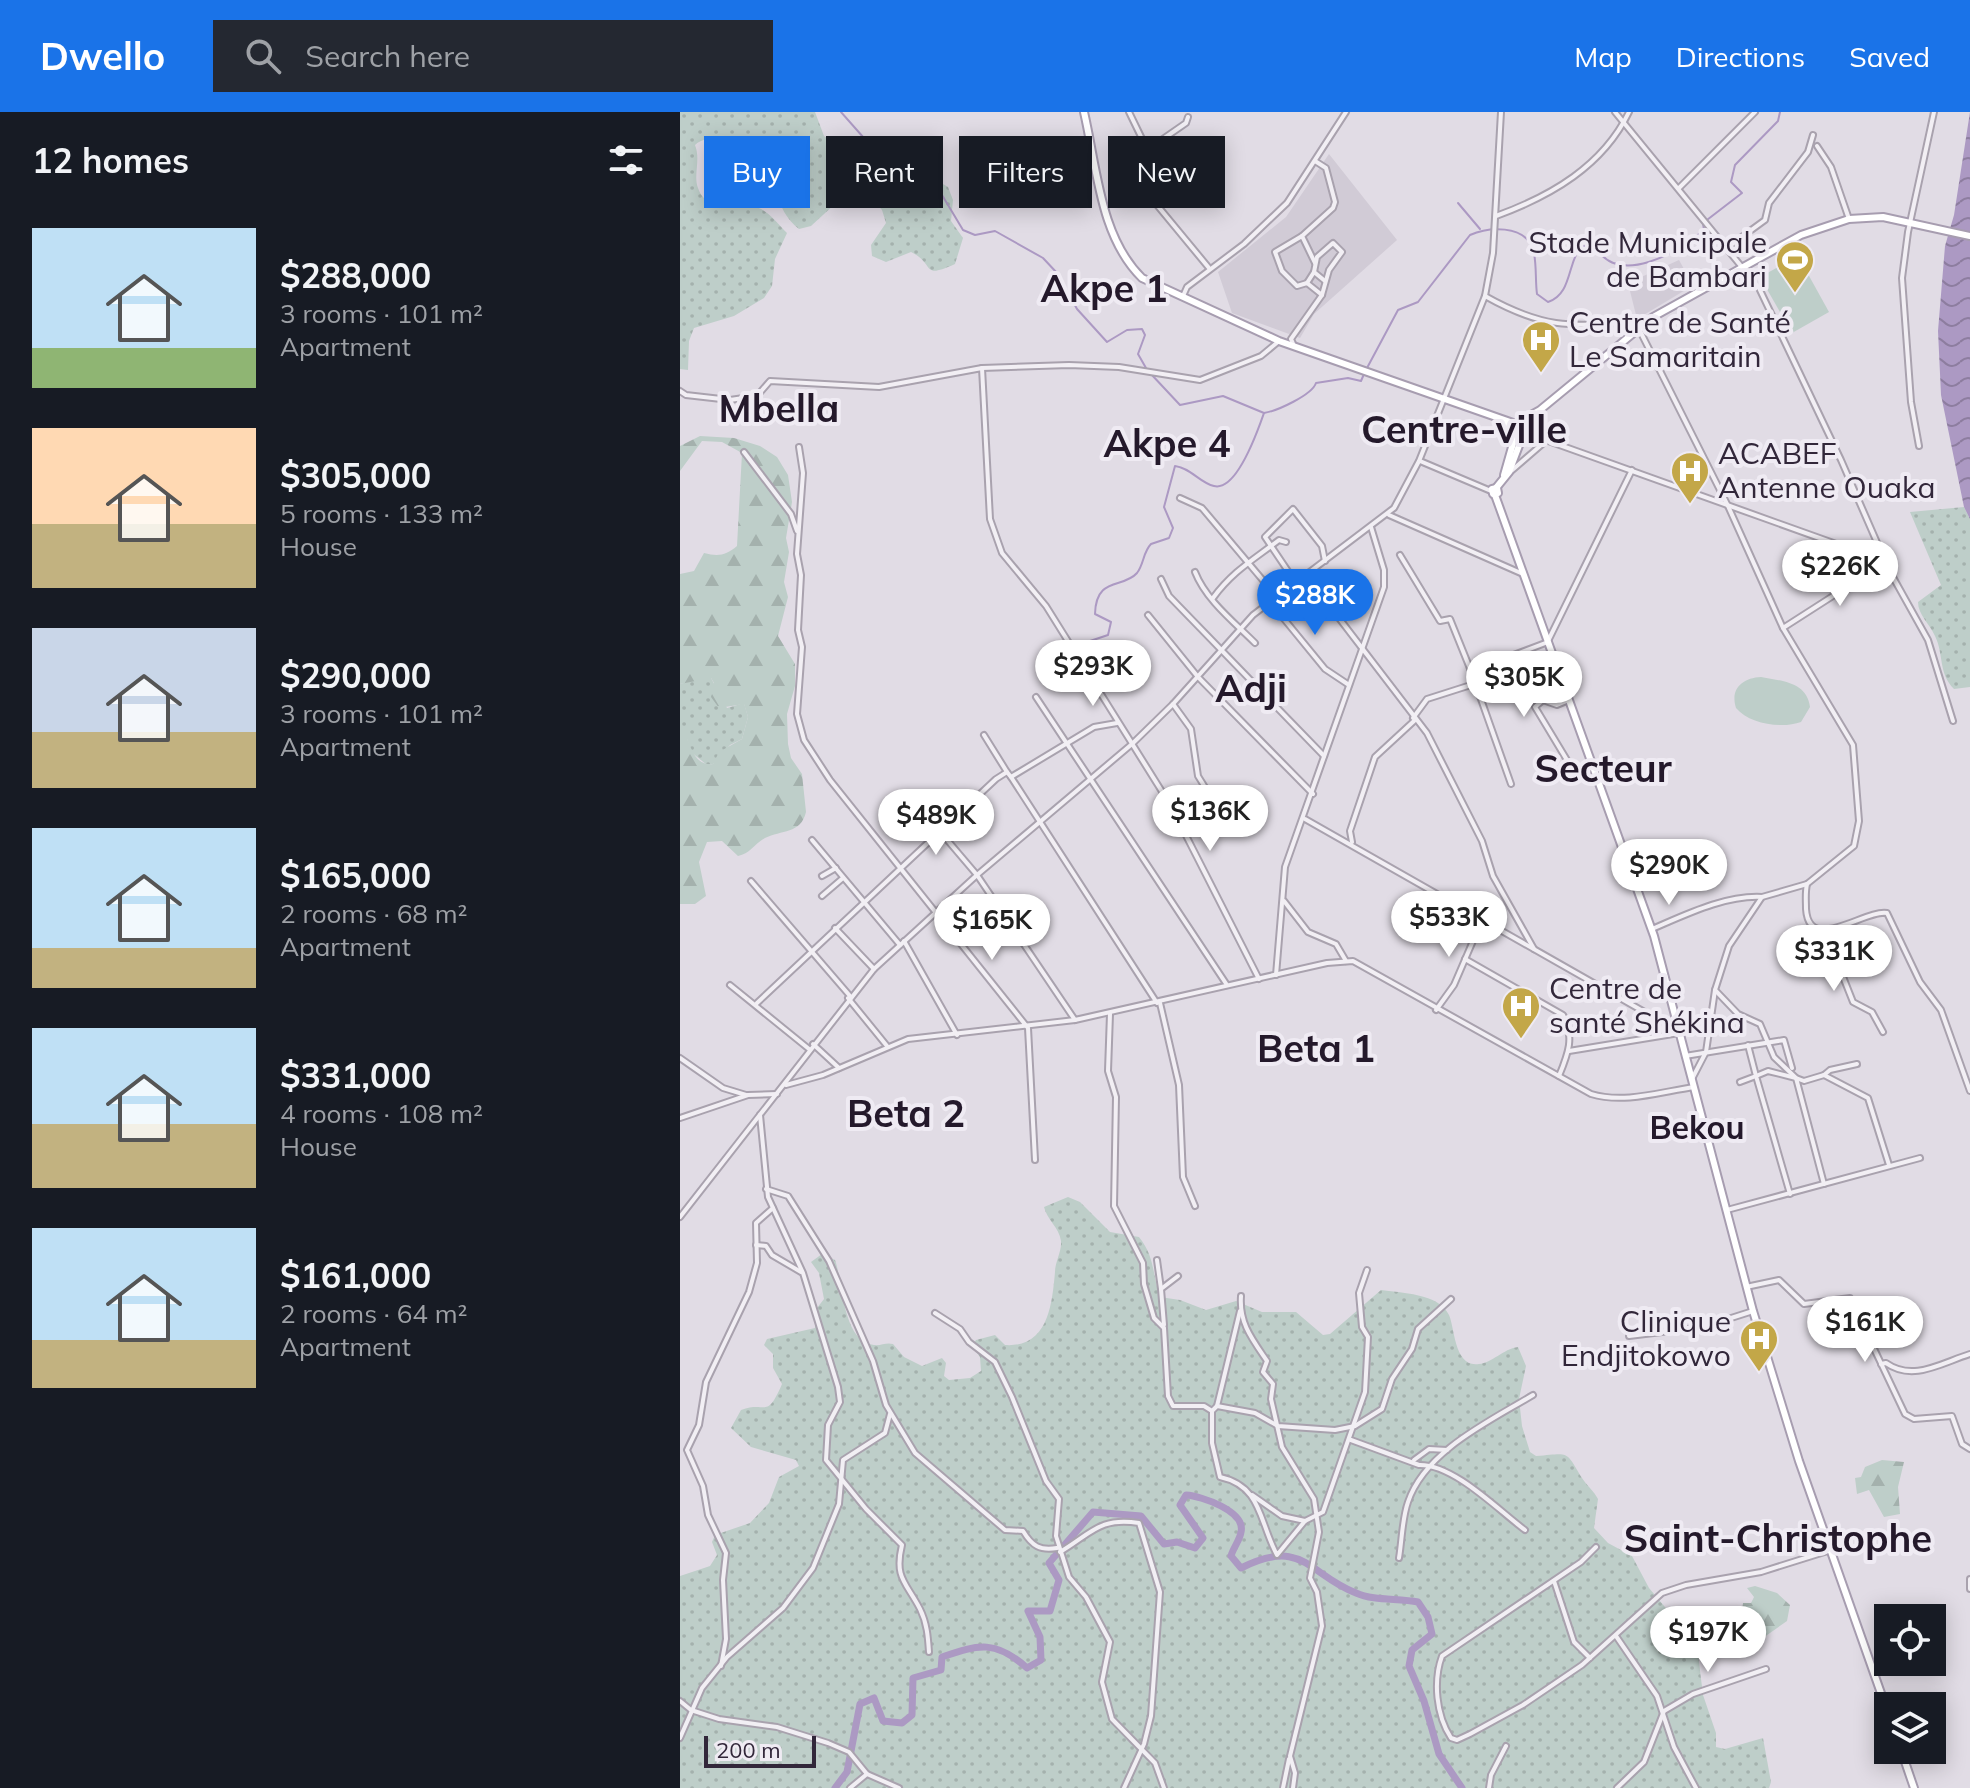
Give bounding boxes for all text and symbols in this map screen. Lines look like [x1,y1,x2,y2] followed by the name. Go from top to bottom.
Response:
[213,20,773,92] search box
[40,32,165,80] text: Dwello
[241,34,285,78] icon: search
[305,37,470,75] text: Search here
[1574,39,1632,74] text: Map
[1676,39,1805,74] text: Directions
[1849,39,1930,74] text: Saved
[704,136,810,208] chip: Buy
[826,136,943,208] chip: Rent
[959,136,1092,208] chip: Filters
[1108,136,1225,208] chip: New
[604,138,648,182] icon: filters
[32,139,189,182] text: 12 homes
[1528,223,1767,295] place label: Stade Municipale de Bambari
[1774,239,1816,294] sports icon: Stade Municipale de Bambari
[280,254,431,297] text: $288,000
[96,260,192,356] icon: home
[1040,264,1168,312] district label: Akpe 1
[280,297,483,330] text: 3 rooms · 101 m²
[1569,303,1791,375] place label: Centre de Santé Le Samaritain
[1520,319,1562,374] hospital icon: Centre de Santé Le Samaritain
[280,330,411,363] text: Apartment
[719,384,839,432] district label: Mbella
[1361,405,1567,453] district label: Centre-ville
[1103,419,1231,467] district label: Akpe 4
[1718,434,1935,506] place label: ACABEF Antenne Ouaka
[1669,450,1711,505] hospital icon: ACABEF Antenne Ouaka
[280,454,431,497] text: $305,000
[96,460,192,556] icon: home
[280,497,483,530] text: 5 rooms · 133 m²
[280,530,357,563] text: House
[1784,540,1896,608] pin: $226K
[1800,549,1880,582] text: $226K
[1259,569,1371,637] pin: $288K
[1275,578,1355,611] text: $288K
[1037,640,1149,708] pin: $293K
[1053,649,1133,682] text: $293K
[1468,651,1580,719] pin: $305K
[280,654,431,697] text: $290,000
[96,660,192,756] icon: home
[1484,660,1564,693] text: $305K
[1215,664,1287,712] district label: Adji
[280,697,483,730] text: 3 rooms · 101 m²
[280,730,411,763] text: Apartment
[1534,744,1672,792] district label: Secteur
[1154,785,1266,853] pin: $136K
[880,789,992,857] pin: $489K
[1170,794,1250,827] text: $136K
[896,798,976,831] text: $489K
[1613,839,1725,907] pin: $290K
[1629,848,1709,881] text: $290K
[280,854,431,897] text: $165,000
[96,860,192,956] icon: home
[1393,891,1505,959] pin: $533K
[936,894,1048,962] pin: $165K
[280,897,467,930] text: 2 rooms · 68 m²
[1409,900,1489,933] text: $533K
[952,903,1032,936] text: $165K
[1778,925,1890,993] pin: $331K
[280,930,411,963] text: Apartment
[1794,934,1874,967] text: $331K
[1549,969,1745,1041] place label: Centre de santé Shékina
[1500,985,1542,1040] hospital icon: Centre de santé Shékina
[1257,1024,1375,1072] district label: Beta 1
[280,1054,431,1097] text: $331,000
[96,1060,192,1156] icon: home
[847,1089,965,1137] district label: Beta 2
[280,1097,483,1130] text: 4 rooms · 108 m²
[1650,1107,1744,1147] district label: Bekou
[280,1130,357,1163] text: House
[280,1254,431,1297] text: $161,000
[96,1260,192,1356] icon: home
[1809,1296,1921,1364] pin: $161K
[280,1297,467,1330] text: 2 rooms · 64 m²
[1561,1302,1731,1374] place label: Clinique Endjitokowo
[1825,1305,1905,1338] text: $161K
[1738,1318,1780,1373] hospital icon: Clinique Endjitokowo
[280,1330,411,1363] text: Apartment
[1624,1514,1932,1562] district label: Saint-Christophe
[1874,1604,1946,1764] map controls
[1874,1604,1946,1676] button: locate
[1652,1606,1764,1674] pin: $197K
[1668,1615,1748,1648] text: $197K
[1874,1692,1946,1764] button: layers
[704,1732,816,1768] scale bar
[716,1736,781,1764] text: 200 m

